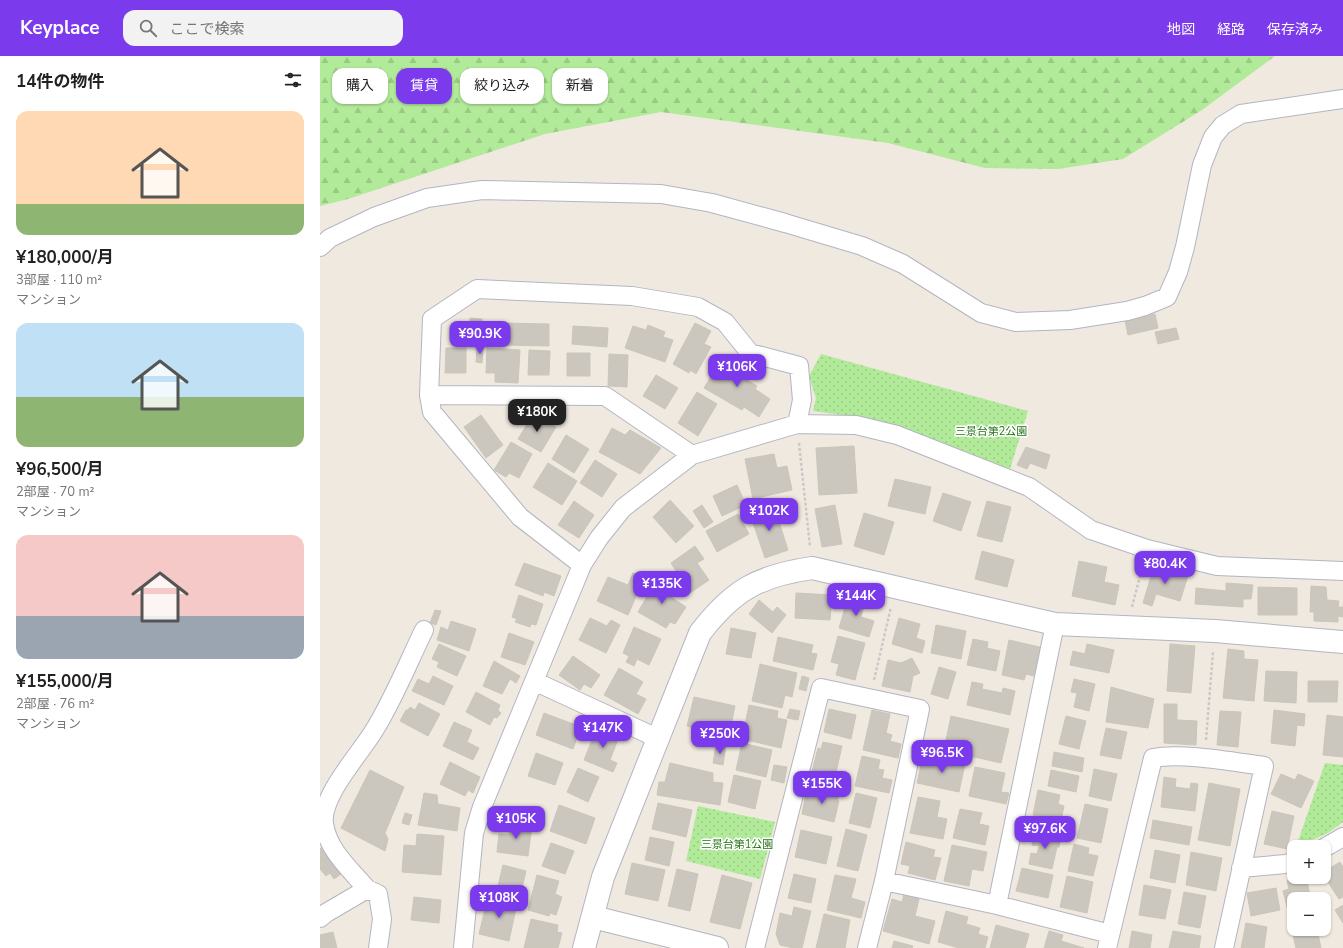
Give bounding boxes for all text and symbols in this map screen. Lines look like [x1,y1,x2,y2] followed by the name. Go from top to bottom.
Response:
[123,10,403,46] search box
[20,15,99,41] text: Keyplace
[137,17,159,39] icon: search
[169,19,244,39] text: ここで検索
[1167,20,1195,39] text: 地図
[1217,20,1245,39] text: 経路
[1267,20,1323,39] text: 保存済み
[332,68,388,104] chip: 購入
[396,68,452,104] chip: 賃貸
[460,68,544,104] chip: 絞り込み
[552,68,608,104] chip: 新着
[282,69,304,91] icon: filters
[16,70,104,93] text: 14件の物件
[124,137,196,209] icon: home
[16,246,114,269] text: ¥180,000/月
[16,271,102,289] text: 3部屋 · 110 m²
[16,291,81,309] text: マンション
[447,321,513,355] pin: ¥90.9K
[458,325,502,343] text: ¥90.9K
[124,349,196,421] icon: home
[709,354,765,388] pin: ¥106K
[717,358,757,376] text: ¥106K
[509,399,565,433] pin: ¥180K
[517,403,557,421] text: ¥180K
[955,424,1027,439] park label: 三景台第2公園
[16,458,104,481] text: ¥96,500/月
[16,483,94,501] text: 2部屋 · 70 m²
[741,498,797,532] pin: ¥102K
[749,502,789,520] text: ¥102K
[16,503,81,521] text: マンション
[1132,551,1198,585] pin: ¥80.4K
[1143,555,1187,573] text: ¥80.4K
[124,561,196,633] icon: home
[634,571,690,605] pin: ¥135K
[642,575,682,593] text: ¥135K
[828,583,884,617] pin: ¥144K
[836,587,876,605] text: ¥144K
[16,670,114,693] text: ¥155,000/月
[16,695,94,713] text: 2部屋 · 76 m²
[16,715,81,733] text: マンション
[575,715,631,749] pin: ¥147K
[583,719,623,737] text: ¥147K
[692,721,748,755] pin: ¥250K
[700,725,740,743] text: ¥250K
[909,740,975,774] pin: ¥96.5K
[920,744,964,762] text: ¥96.5K
[794,771,850,805] pin: ¥155K
[802,775,842,793] text: ¥155K
[488,806,544,840] pin: ¥105K
[496,810,536,828] text: ¥105K
[1012,816,1078,850] pin: ¥97.6K
[1023,820,1067,838] text: ¥97.6K
[701,837,773,852] park label: 三景台第1公園
[1287,840,1331,936] map controls
[1287,840,1331,884] button: +
[471,885,527,919] pin: ¥108K
[479,889,519,907] text: ¥108K
[1287,892,1331,936] button: −

